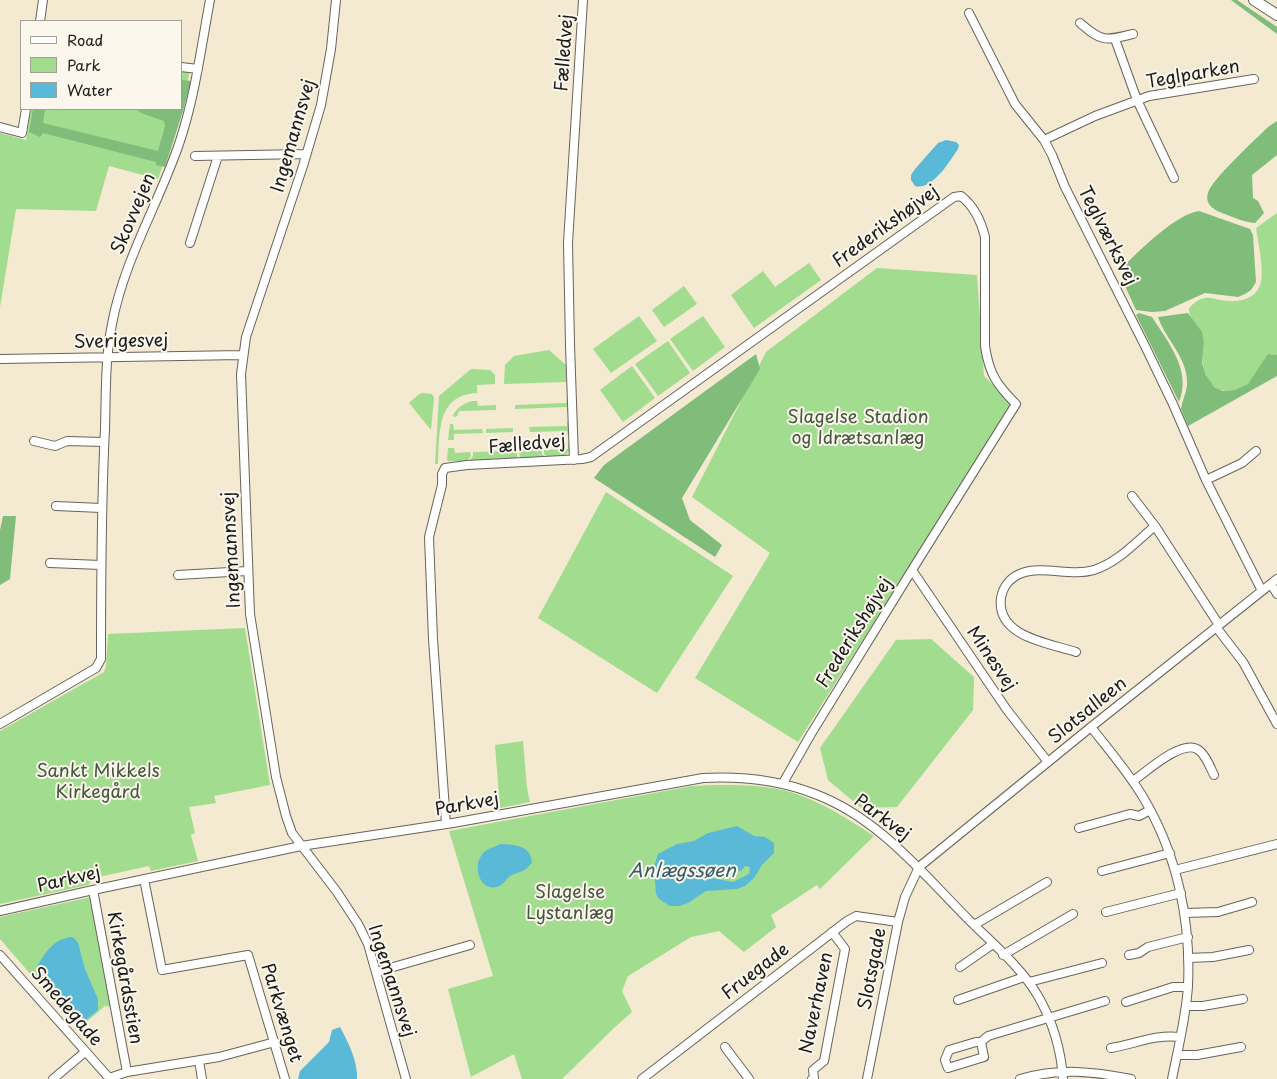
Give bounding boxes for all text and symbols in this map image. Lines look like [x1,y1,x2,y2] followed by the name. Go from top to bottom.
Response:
[552,13,578,93] street label: Fælledvej
[20,20,182,110] legend
[67,28,103,51] text: Road
[67,53,101,76] text: Park
[1144,56,1242,94] street label: Teglparken
[268,77,320,195] street label: Ingemannsvej
[67,78,112,101] text: Water
[107,170,161,258] street label: Skovvejen
[829,181,943,273] street label: Frederikshøjvej
[1073,183,1141,289] street label: Teglværksvej
[73,330,169,354] street label: Sverigesvej
[787,407,929,449] park label: Slagelse Stadion og Idrætsanlæg
[487,431,567,459] street label: Fælledvej
[218,491,246,609] street label: Ingemannsvej
[812,574,898,692] street label: Frederikshøjvej
[961,622,1021,696] street label: Minesvej
[1045,673,1131,749] street label: Slotsalleen
[36,761,160,804] park label: Sankt Mikkels Kirkegård
[433,789,501,821] street label: Parkvej
[850,790,914,846] street label: Parkvej
[628,861,736,883] water label: Anlægssøen
[35,862,103,898] street label: Parkvej
[526,882,614,924] park label: Slagelse Lystanlæg
[102,910,146,1046] street label: Kirkegårdsstien
[363,922,419,1040] street label: Ingemannsvej
[854,926,892,1012] street label: Slotsgade
[718,939,794,1005] street label: Fruegade
[796,950,838,1056] street label: Naverhaven
[256,961,306,1065] street label: Parkvænget
[26,963,106,1051] street label: Smedegade

